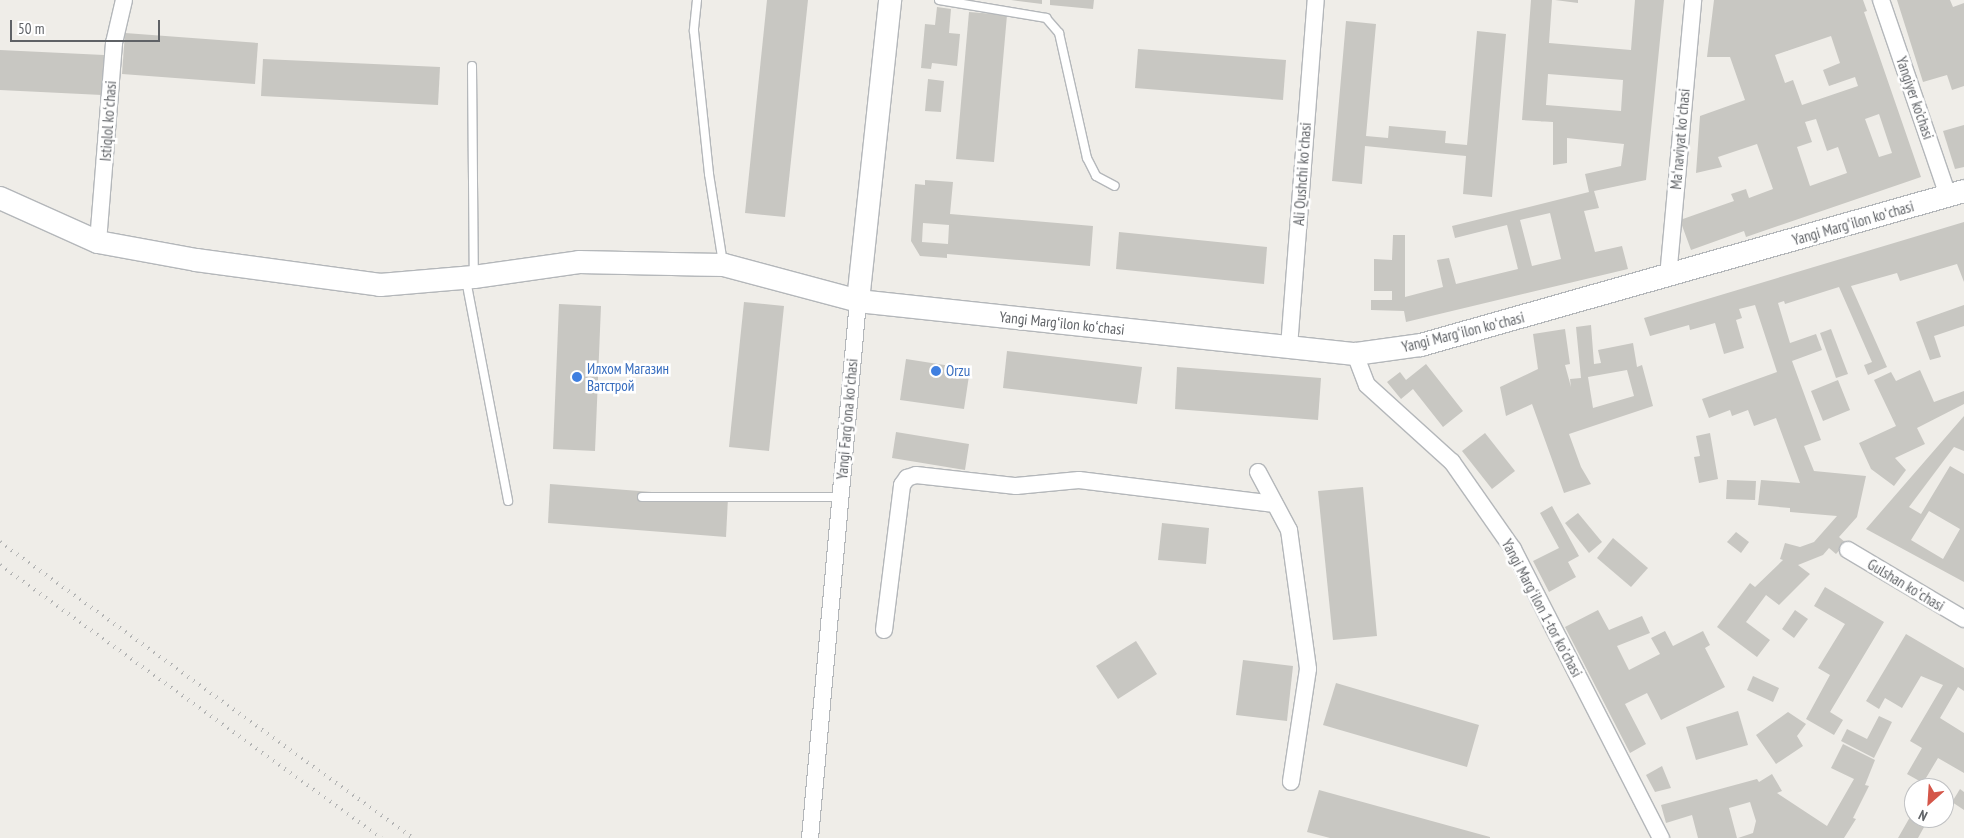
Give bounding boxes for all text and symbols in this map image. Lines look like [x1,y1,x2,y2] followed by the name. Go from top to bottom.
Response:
[12,10,162,42] scale bar
[18,19,44,38] text: 50 m
[1892,54,1938,142] street label: Yangiyer ko'chasi
[96,80,120,162] street label: Istiqlol koʻchasi
[1667,88,1693,190] street label: Maʻnaviyat koʻchasi
[1289,122,1315,226] street label: Ali Qushchi koʻchasi
[1790,197,1916,249] street label: Yangi Margʻilon koʻchasi
[999,307,1125,339] street label: Yangi Margʻilon koʻchasi
[1400,308,1526,356] street label: Yangi Margʻilon koʻchasi
[833,358,861,480] street label: Yangi Fargʻona koʻchasi
[587,359,669,394] place label: Илхом Магазин Ватстрой
[946,362,970,380] place label: Orzu
[930,365,942,377] marker: Orzu
[571,371,583,383] marker: Илхом Магазин Ватстрой
[1498,536,1586,680] street label: Yangi Margʻilon 1-tor koʼchasi
[1864,555,1948,615] street label: Gulshan koʻchasi
[1904,778,1954,828] north arrow
[1916,806,1930,825] text: N

